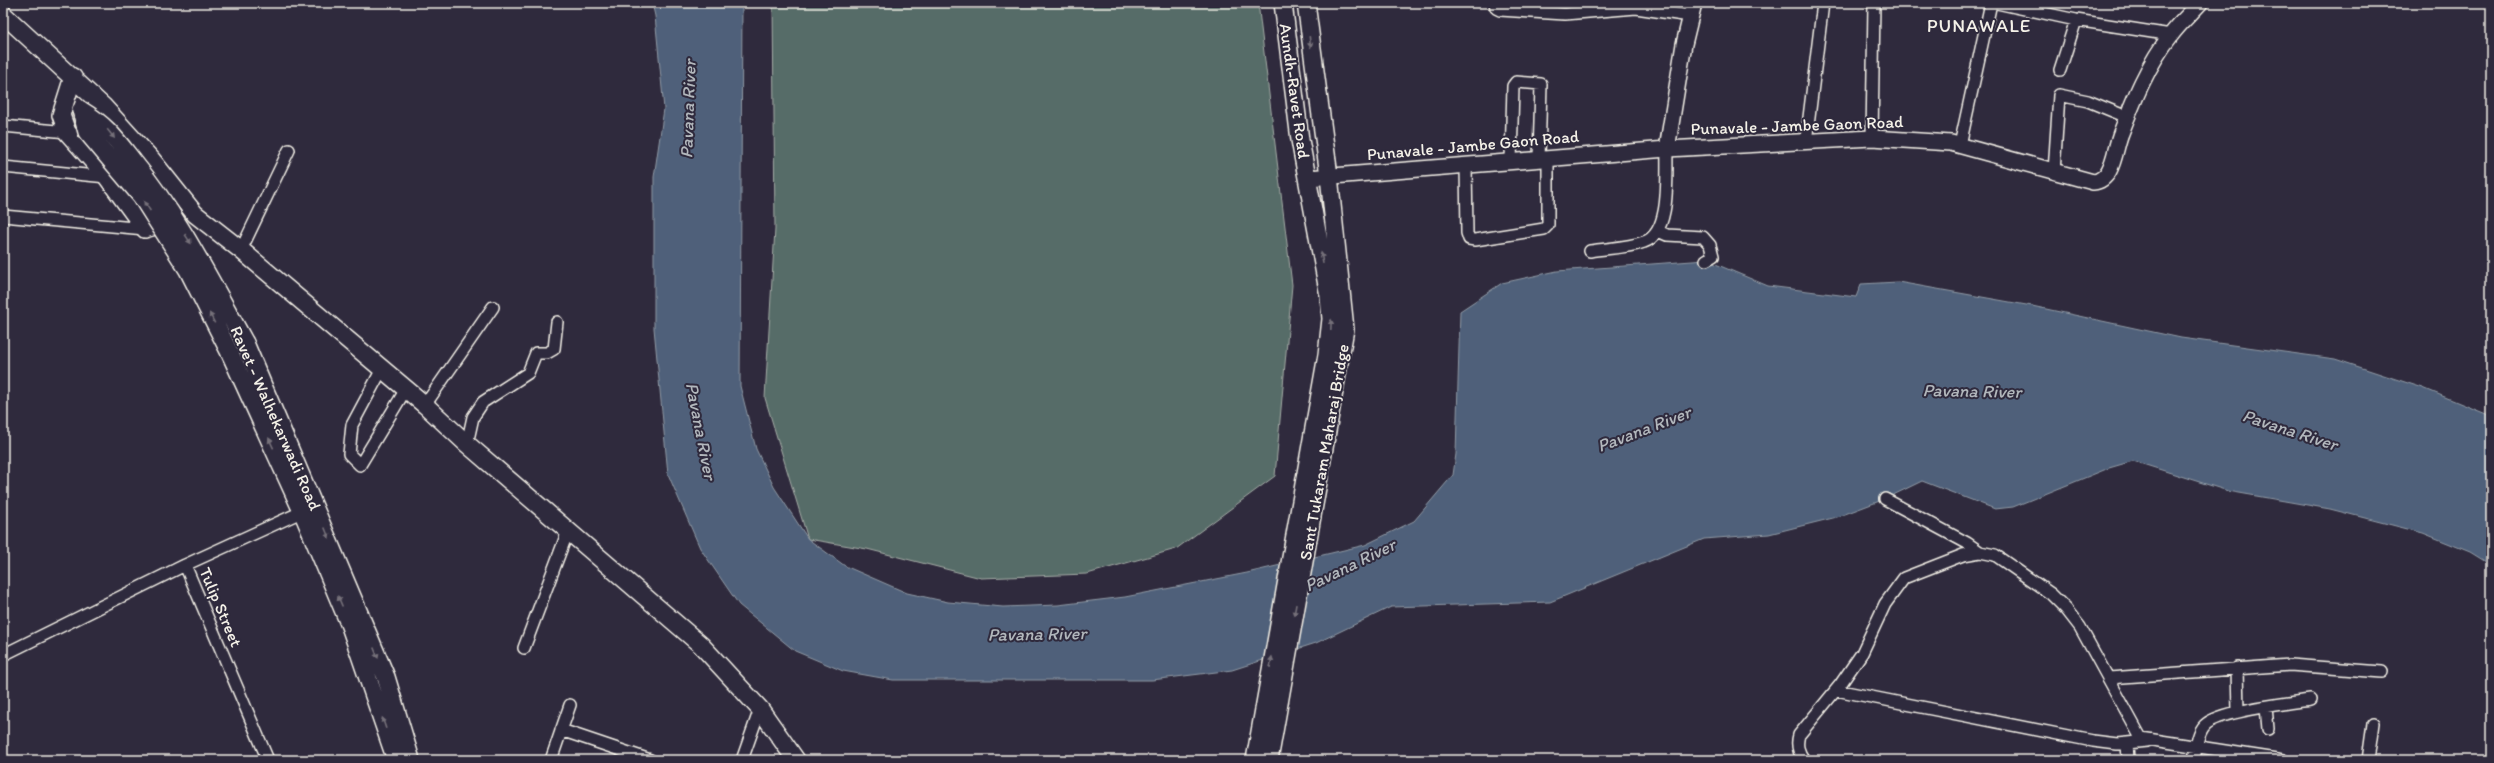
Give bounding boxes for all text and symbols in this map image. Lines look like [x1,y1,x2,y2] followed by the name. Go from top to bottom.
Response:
[1927,14,2031,37] district label: PUNAWALE
[1276,22,1314,161] street label: Aundh-Ravet Road
[1307,36,1314,48] one-way arrow
[675,57,701,159] water label: Pavana River
[1690,111,1904,139] street label: Punavale - Jambe Gaon Road
[1366,126,1581,164] street label: Punavale - Jambe Gaon Road
[107,128,116,139] one-way arrow
[143,200,151,211] one-way arrow
[184,234,192,244] one-way arrow
[1319,252,1325,264] one-way arrow
[209,312,216,324] one-way arrow
[1328,318,1334,331] one-way arrow
[226,323,326,514] street label: Ravet - Walhekarwadi Road
[1295,342,1353,562] street label: Sant Tukaram Maharaj Bridge
[1922,379,2023,403] water label: Pavana River
[681,380,722,483] water label: Pavana River
[1594,400,1696,457] water label: Pavana River
[2240,404,2342,456] water label: Pavana River
[268,437,274,449] one-way arrow
[324,527,330,539] one-way arrow
[1301,533,1401,597] water label: Pavana River
[195,564,247,650] street label: Tulip Street
[336,594,342,606] one-way arrow
[1292,604,1298,616] one-way arrow
[987,622,1088,646] water label: Pavana River
[374,648,380,660] one-way arrow
[1269,656,1275,668] one-way arrow
[381,716,387,728] one-way arrow

